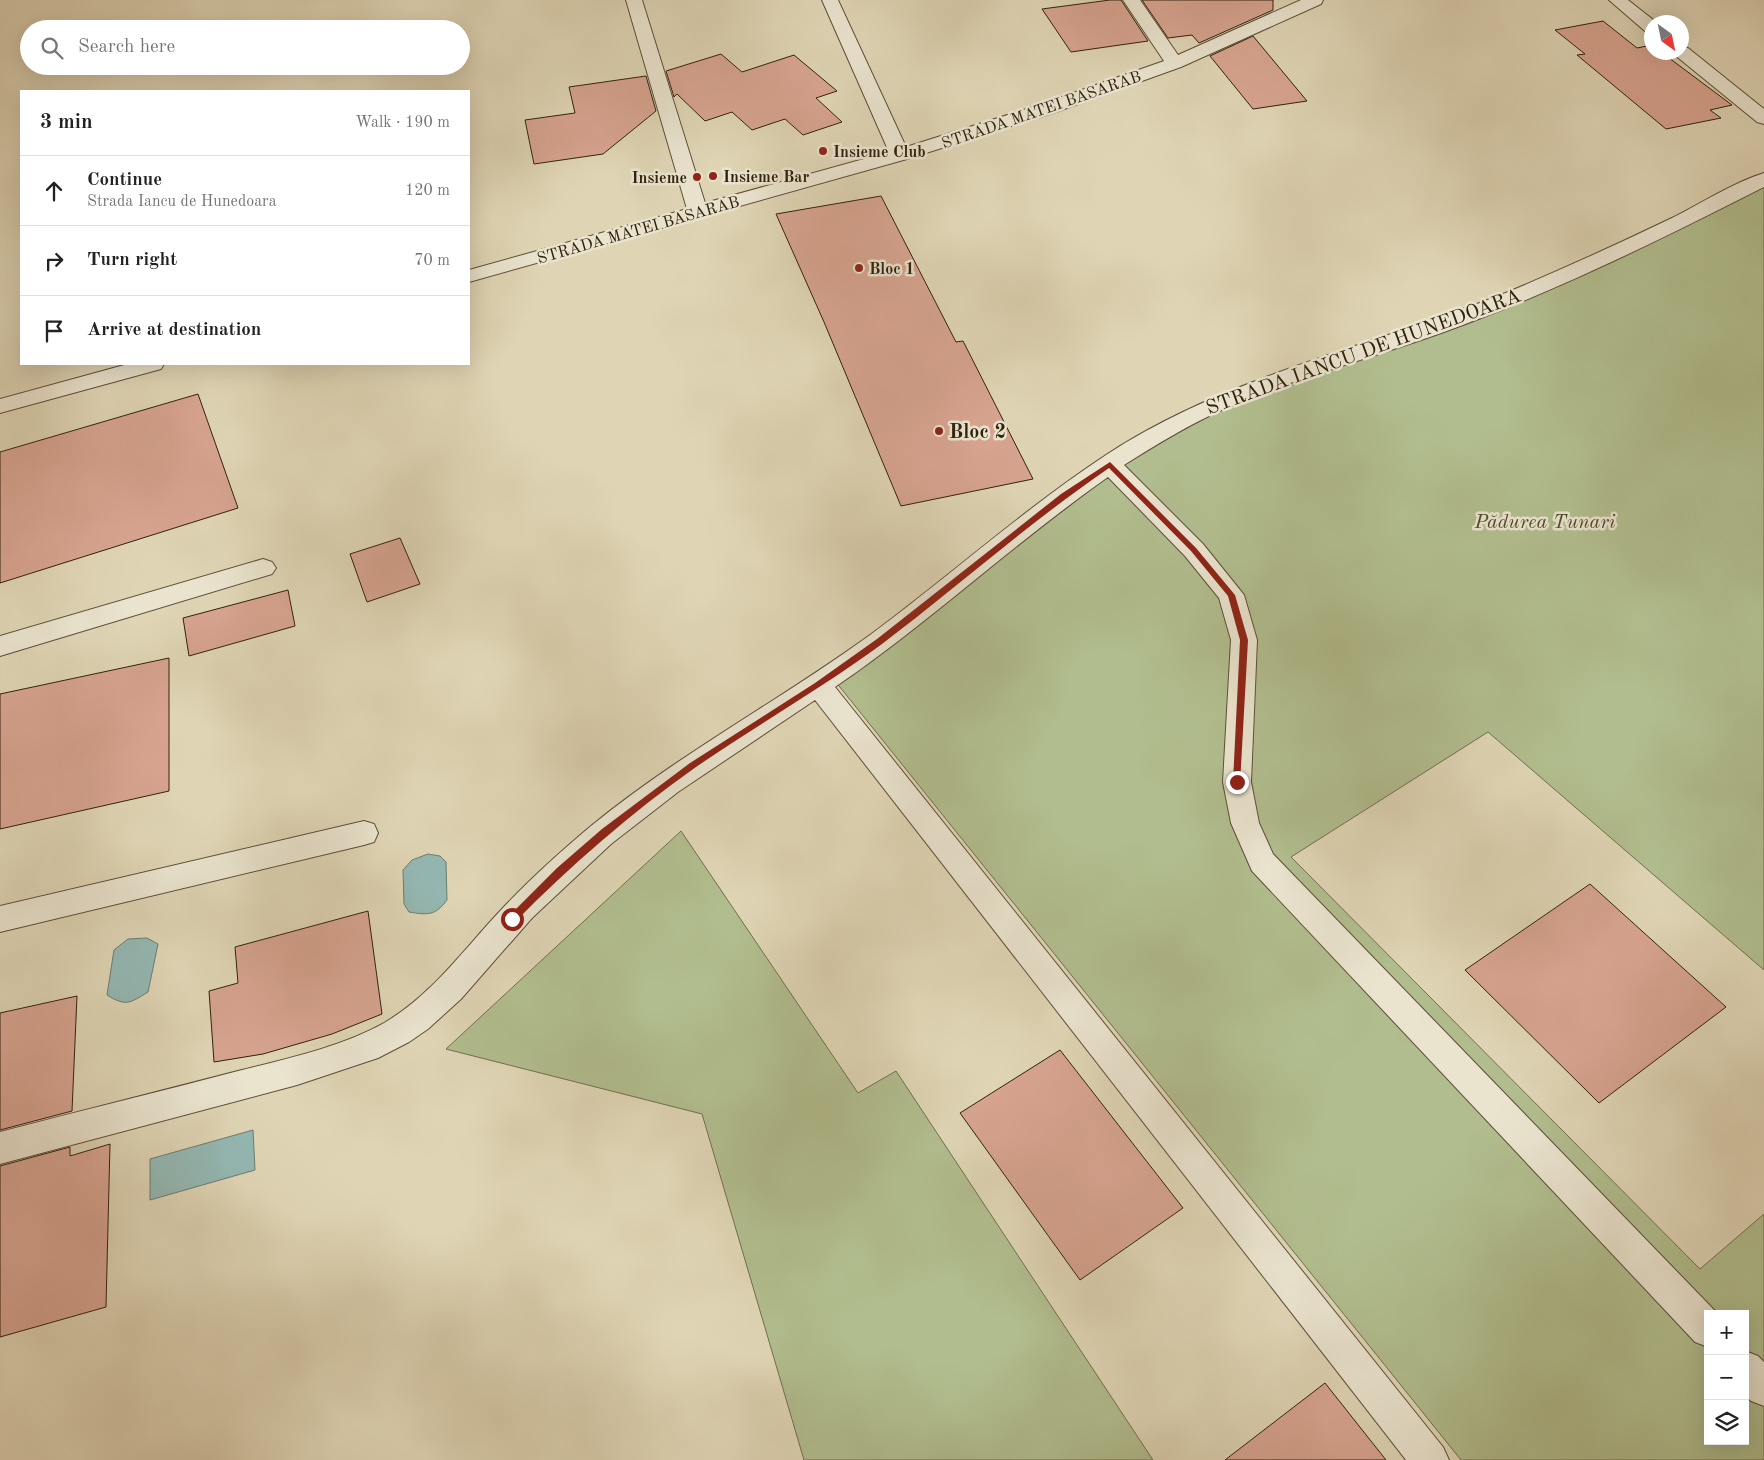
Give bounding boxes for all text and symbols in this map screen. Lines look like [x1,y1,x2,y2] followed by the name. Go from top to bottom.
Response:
[1644,15,1689,60] north arrow
[20,20,470,75] search box
[38,34,66,62] icon: search
[78,38,175,57] text: Search here
[940,69,1143,153] street label: STRADA MATEI BASARAB
[40,112,93,133] text: 3 min
[355,115,450,131] text: Walk · 190 m
[817,145,829,157] marker: Insieme Club
[833,145,926,161] place label: Insieme Club
[707,170,719,182] marker: Insieme Bar
[723,170,809,186] place label: Insieme Bar
[87,171,162,190] text: Continue
[632,171,687,187] place label: Insieme
[691,171,703,183] marker: Insieme
[40,177,68,205] icon: ahead
[405,183,450,199] text: 120 m
[87,194,277,210] text: Strada Iancu de Hunedoara
[536,194,742,268] street label: STRADA MATEI BASARAB
[40,247,68,275] icon: right
[87,251,177,270] text: Turn right
[414,253,450,269] text: 70 m
[853,262,865,274] marker: Bloc 1
[869,262,915,278] place label: Bloc 1
[1204,286,1524,419] street label: STRADA IANCU DE HUNEDOARA
[40,317,68,345] icon: arrive
[87,321,261,340] text: Arrive at destination
[949,423,1006,443] place label: Bloc 2
[933,425,945,437] marker: Bloc 2
[1473,513,1616,533] park label: Pădurea Tunari
[1226,771,1249,794] route end
[501,908,524,931] route start
[1704,1310,1749,1445] map controls
[1704,1310,1749,1355] button: +
[1704,1355,1749,1400] button: −
[1704,1400,1749,1445] button: layers

